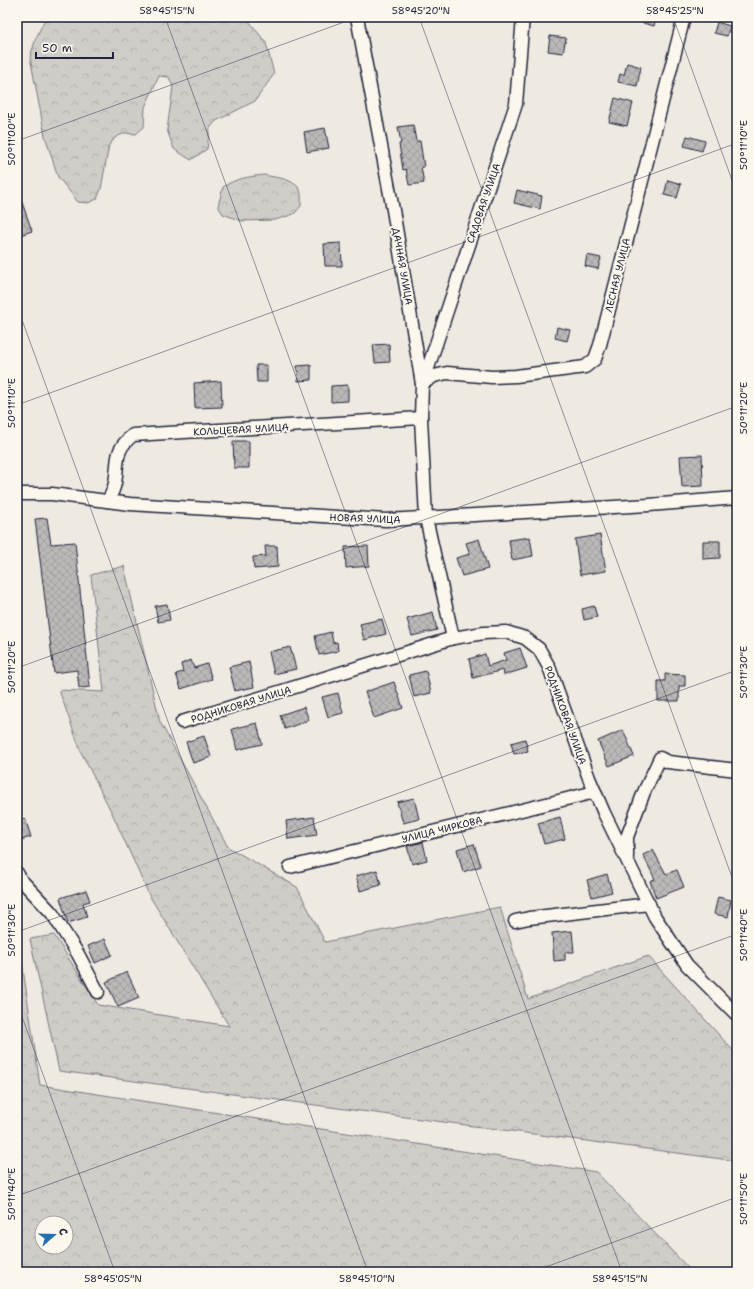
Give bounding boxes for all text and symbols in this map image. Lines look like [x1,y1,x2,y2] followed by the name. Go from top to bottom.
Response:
[139,4,195,17] text: 58°45'15"N
[392,4,450,17] text: 58°45'20"N
[646,4,704,17] text: 58°45'25"N
[36,34,113,60] scale bar
[42,40,72,56] text: 50 m
[5,113,18,165] text: 50°11'00"E
[737,120,750,170] text: 50°11'10"E
[464,161,503,245] street label: САДОВАЯ УЛИЦА
[389,226,416,306] street label: ДАЧНАЯ УЛИЦА
[602,237,633,314] street label: ЛЕСНАЯ УЛИЦА
[5,378,18,428] text: 50°11'10"E
[737,382,750,434] text: 50°11'20"E
[193,421,289,438] street label: КОЛЬЦЕВАЯ УЛИЦА
[329,511,401,526] street label: НОВАЯ УЛИЦА
[5,641,18,693] text: 50°11'20"E
[737,646,750,698] text: 50°11'30"E
[542,664,589,766] street label: РОДНИКОВАЯ УЛИЦА
[189,683,293,726] street label: РОДНИКОВАЯ УЛИЦА
[400,813,484,846] street label: УЛИЦА ЧИРКОВА
[5,904,18,956] text: 50°11'30"E
[737,909,750,961] text: 50°11'40"E
[5,1168,18,1220] text: 50°11'40"E
[737,1173,750,1225] text: 50°11'50"E
[34,1215,74,1255] north arrow
[55,1226,71,1238] text: С
[84,1272,142,1285] text: 58°45'05"N
[339,1272,395,1285] text: 58°45'10"N
[592,1272,648,1285] text: 58°45'15"N

